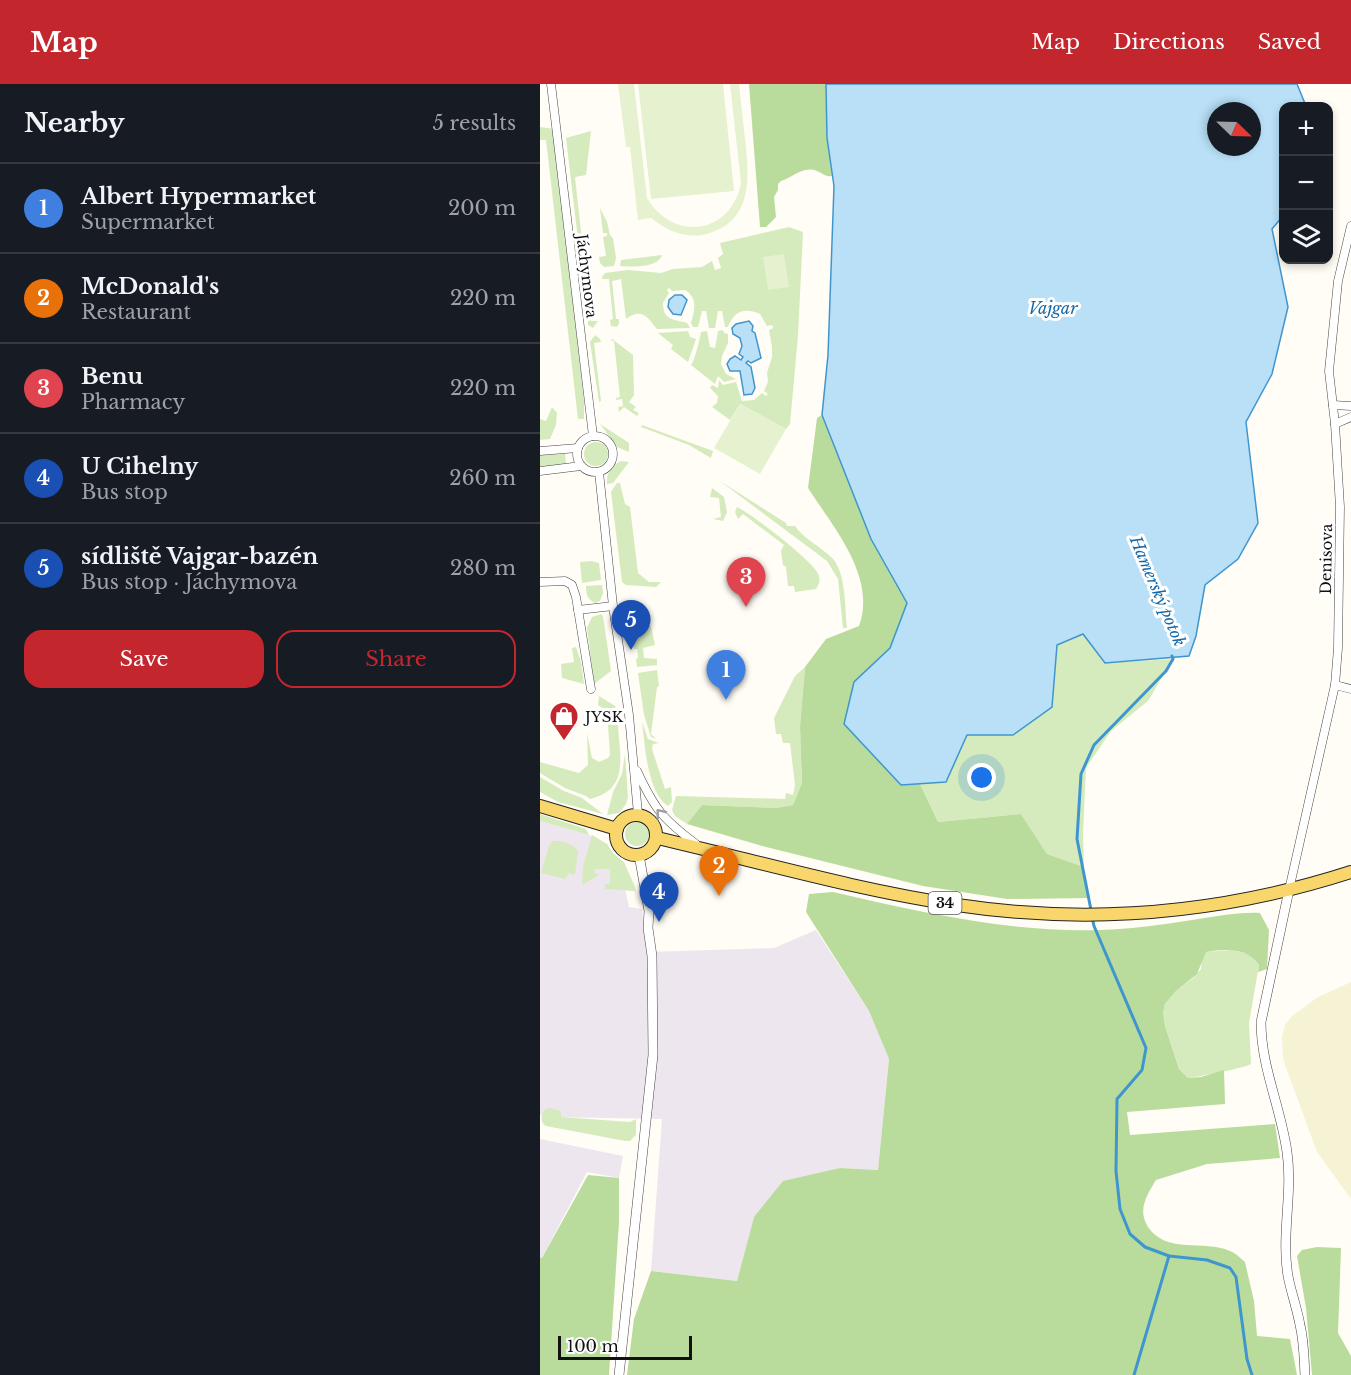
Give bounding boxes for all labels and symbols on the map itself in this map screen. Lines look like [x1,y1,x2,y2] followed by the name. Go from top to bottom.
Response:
[1207,102,1261,156] north arrow
[572,231,602,320] street label: Jáchymova
[1029,298,1078,318] water label: Vajgar
[1316,523,1336,595] street label: Denisova
[1125,532,1190,649] water label: Hamerský potok
[726,558,766,607] pin: 3
[612,600,650,650] pin: 5
[706,650,746,700] pin: 1
[548,700,580,742] shop icon: JYSK
[583,707,623,726] place label: JYSK
[967,763,996,792] your location
[657,809,668,820] one-way arrow
[700,846,738,896] pin: 2
[640,872,678,922] pin: 4
[928,892,962,914] road number: 34
[558,1333,692,1360] scale bar

